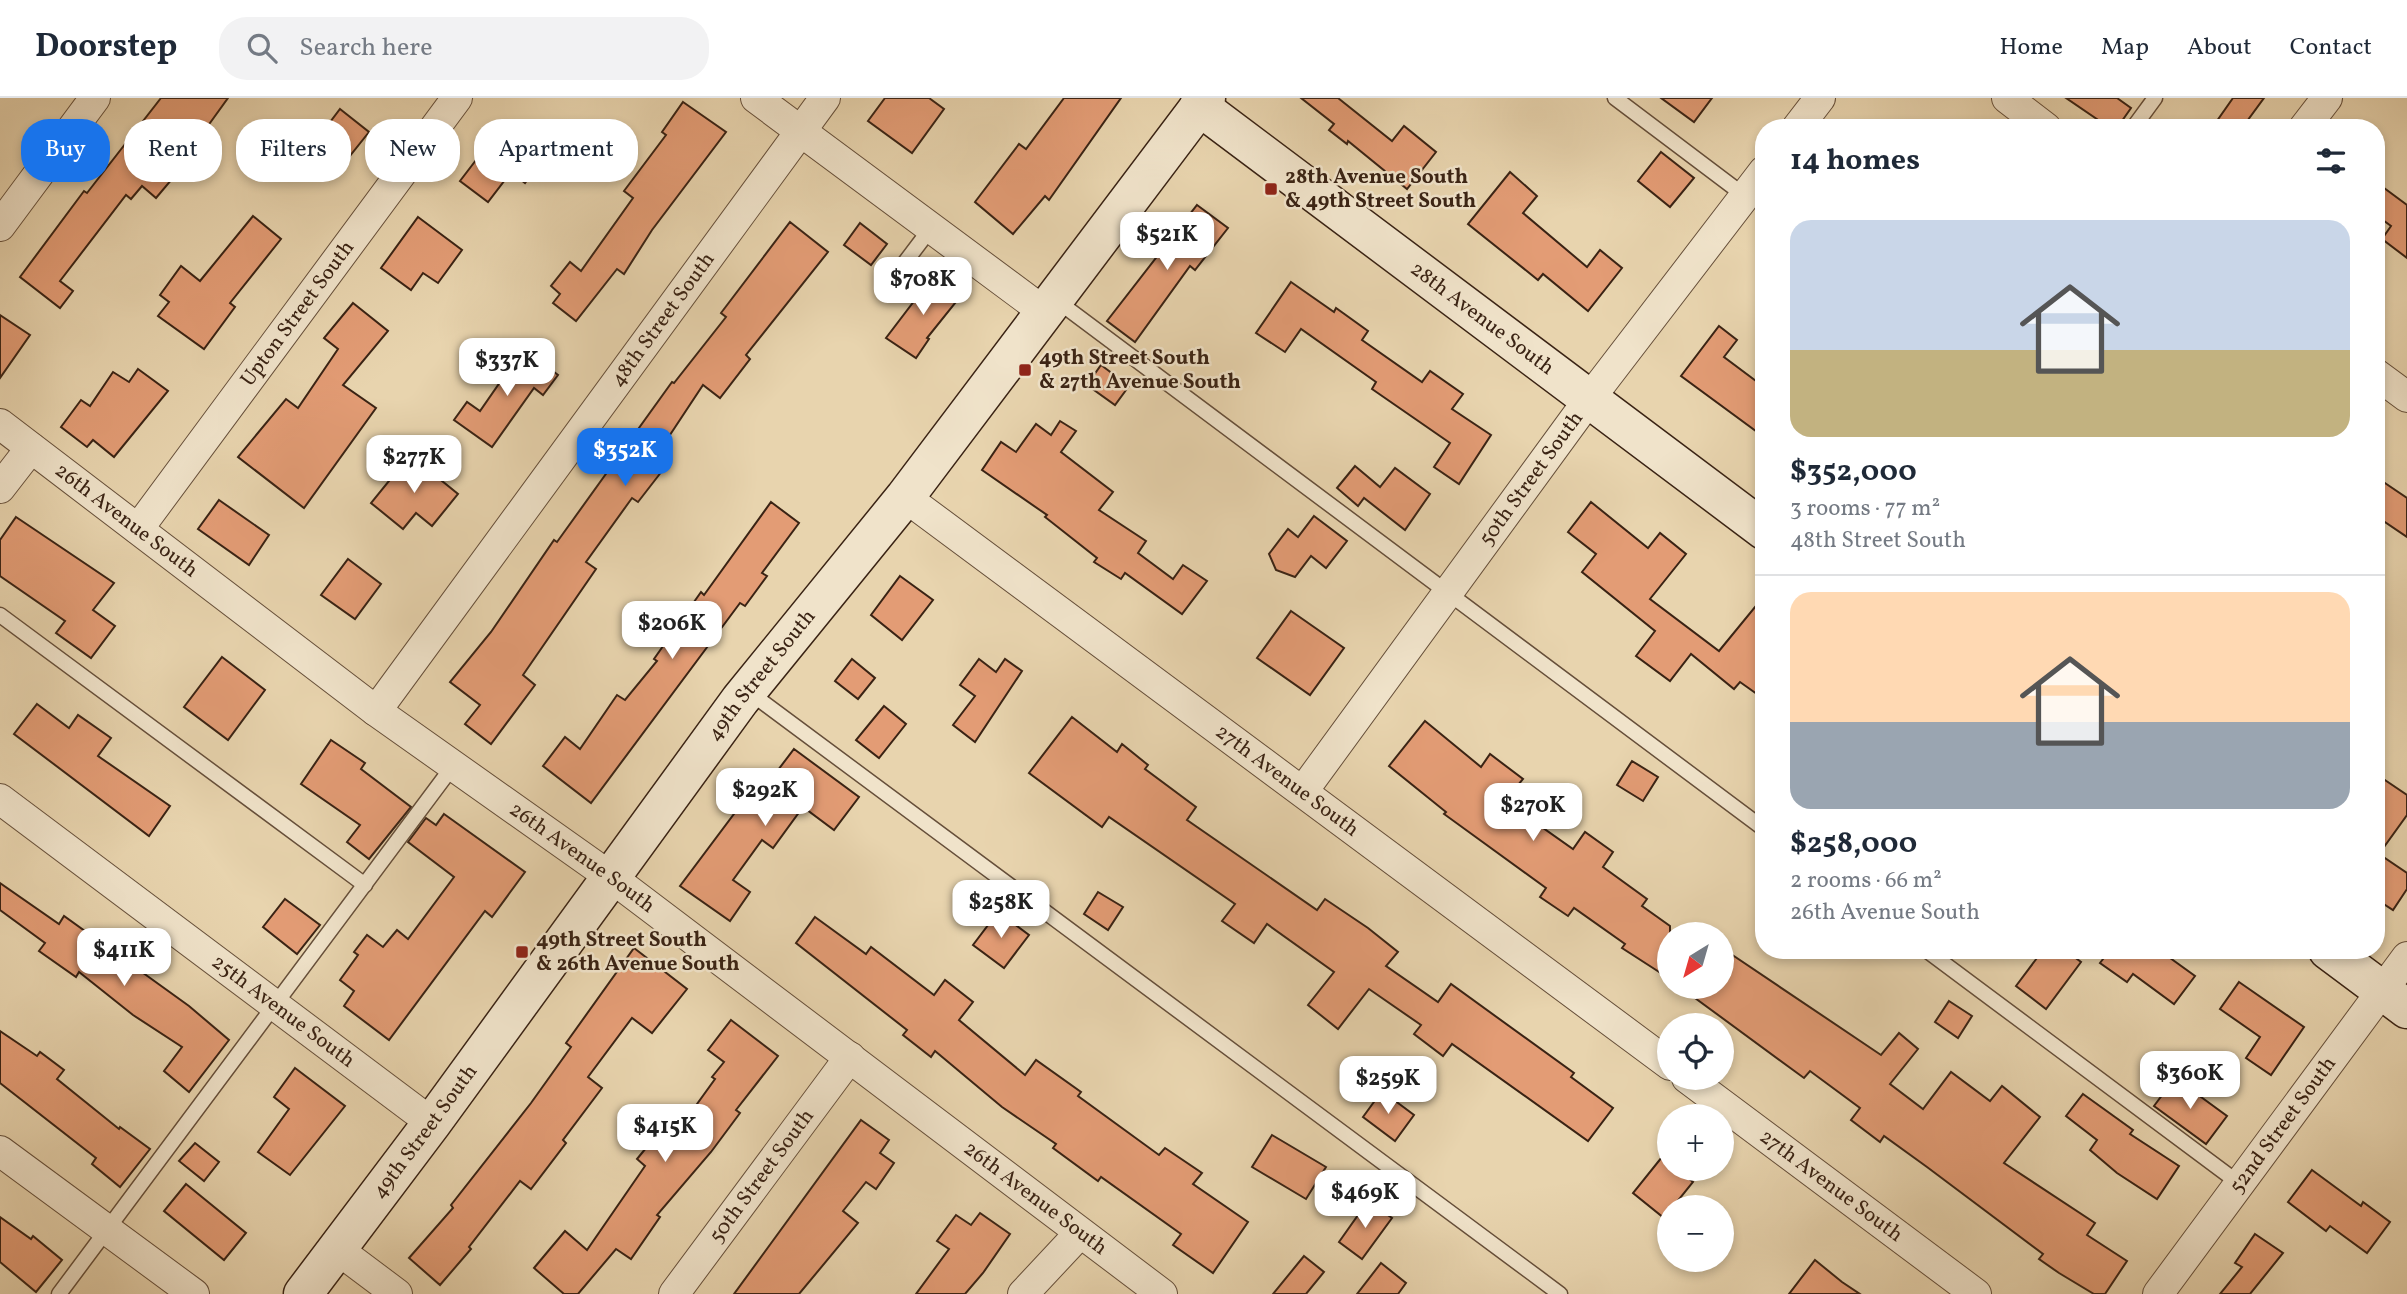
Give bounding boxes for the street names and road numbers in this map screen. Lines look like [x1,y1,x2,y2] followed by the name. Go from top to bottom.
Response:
[234,235,361,393] street label: Upton Street South
[603,246,722,393] street label: 48th Street South
[1404,255,1560,382] street label: 28th Avenue South
[1472,405,1590,552] street label: 50th Street South
[49,456,204,585] street label: 26th Avenue South
[700,603,822,747] street label: 49th Street South
[1209,718,1365,844] street label: 27th Avenue South
[503,795,661,920] street label: 26th Avenue South
[205,948,361,1075] street label: 25th Avenue South
[2222,1051,2343,1200] street label: 52nd Street South
[365,1059,484,1205] street label: 49th Street South
[702,1103,821,1249] street label: 50th Street South
[1753,1122,1909,1249] street label: 27th Avenue South
[957,1134,1113,1262] street label: 26th Avenue South

